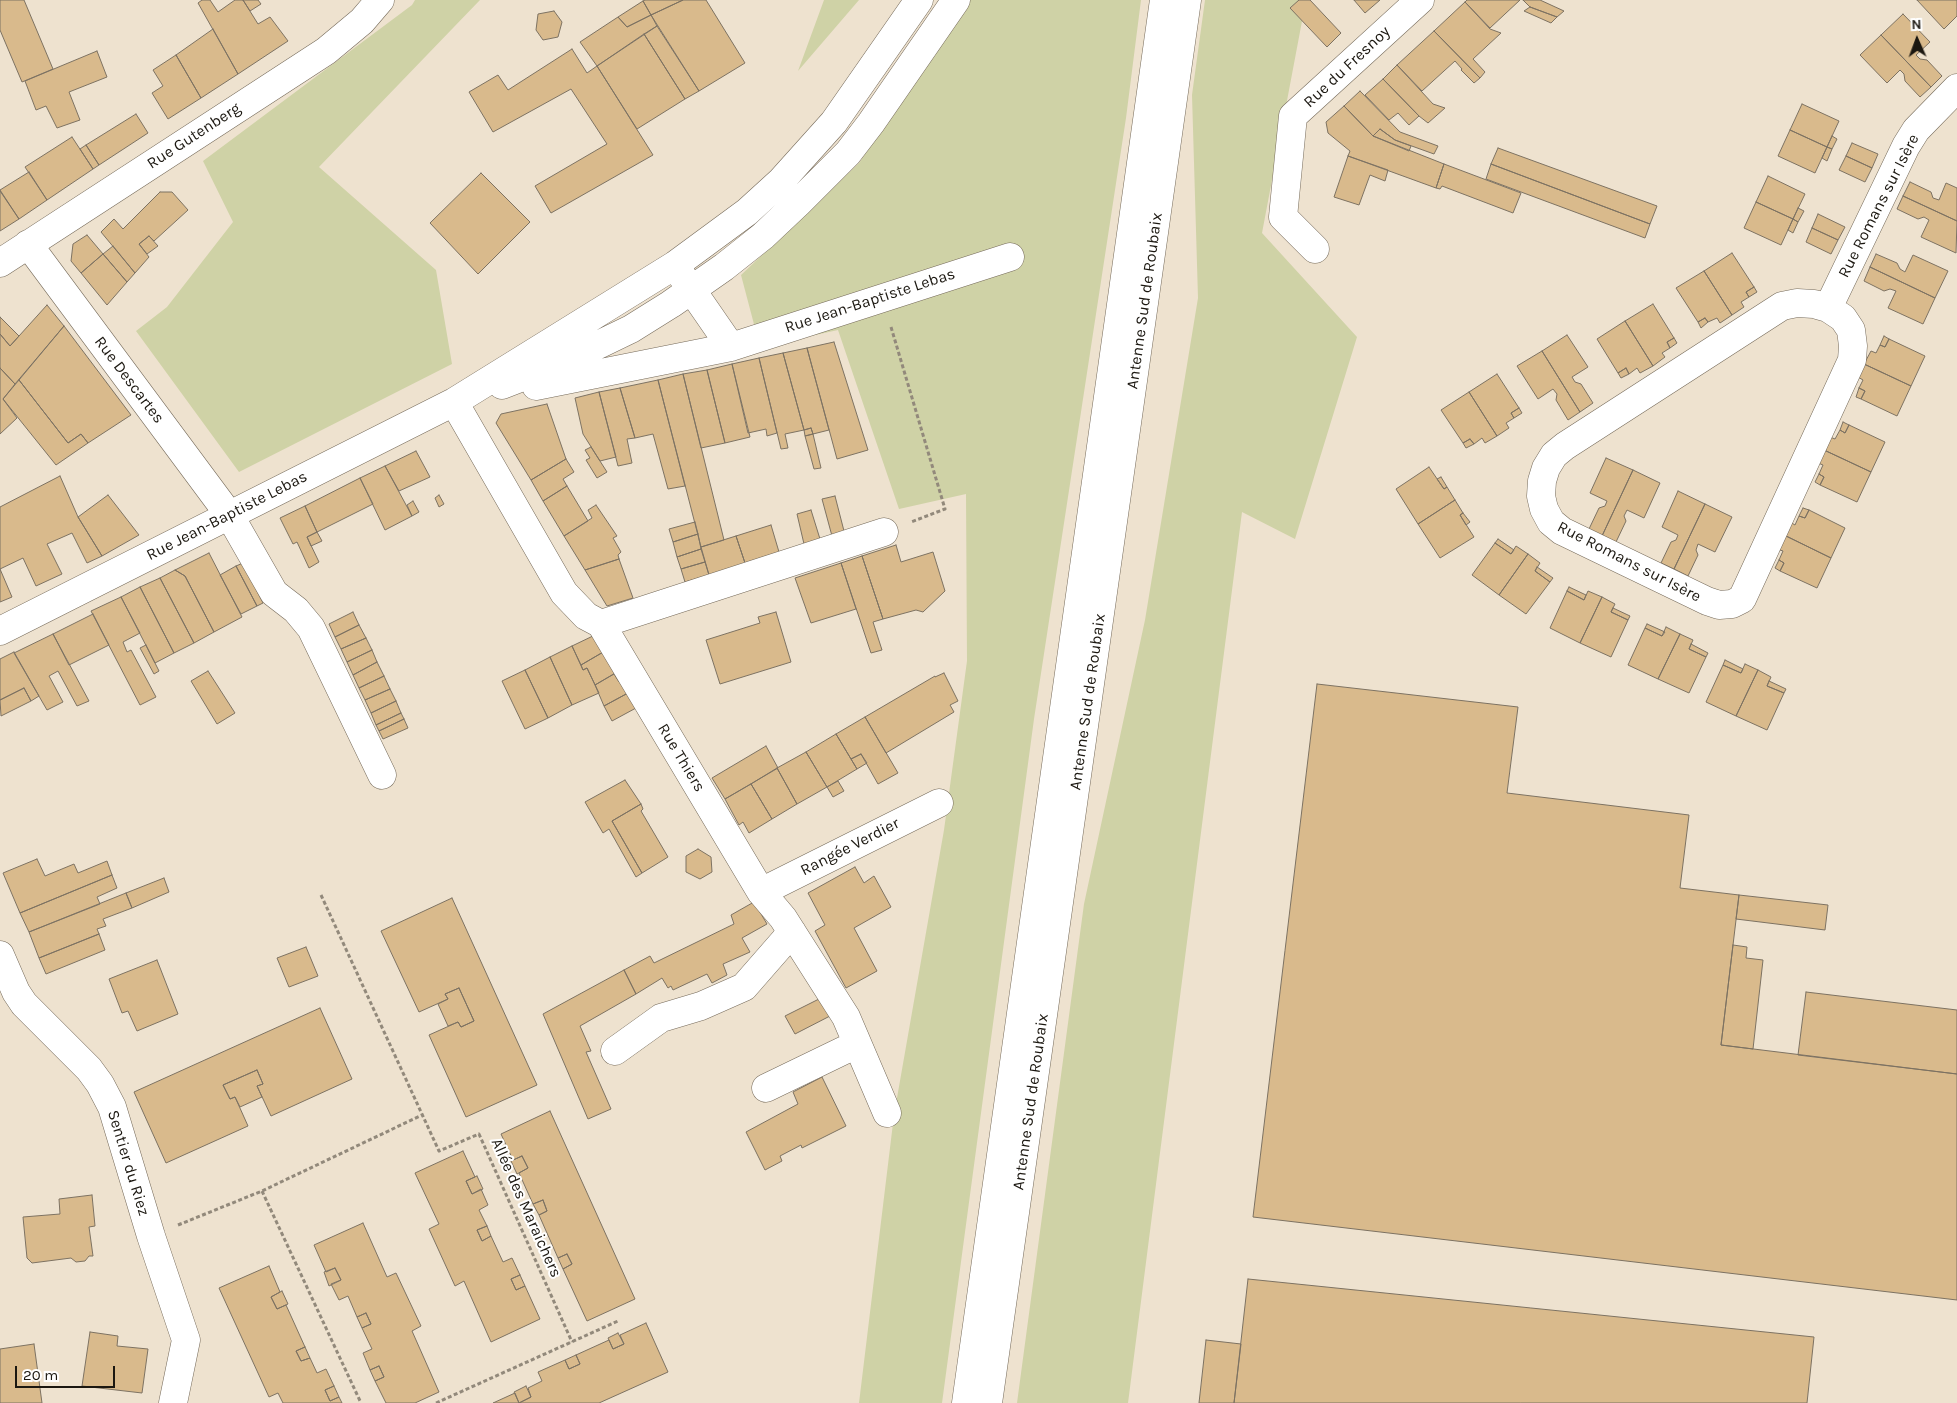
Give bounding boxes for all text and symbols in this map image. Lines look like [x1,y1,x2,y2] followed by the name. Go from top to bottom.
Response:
[1892,15,1942,65] north arrow
[1911,16,1922,33] text: N
[1300,22,1394,112] street label: Rue du Fresnoy
[144,99,244,173] street label: Rue Gutenberg
[1834,131,1924,281] street label: Rue Romans sur Isère
[1123,212,1167,390] street label: Antenne Sud de Roubaix
[782,264,958,338] street label: Rue Jean-Baptiste Lebas
[90,333,168,427] street label: Rue Descartes
[143,467,311,565] street label: Rue Jean-Baptiste Lebas
[1554,517,1704,607] street label: Rue Romans sur Isère
[1066,613,1110,791] street label: Antenne Sud de Roubaix
[653,720,709,796] street label: Rue Thiers
[797,814,903,880] street label: Rangée Verdier
[1009,1013,1053,1191] street label: Antenne Sud de Roubaix
[103,1108,153,1218] street label: Sentier du Riez
[487,1135,565,1281] street label: Allée des Maraichers
[18,1356,118,1388] scale bar
[23,1366,58,1384] text: 20 m

